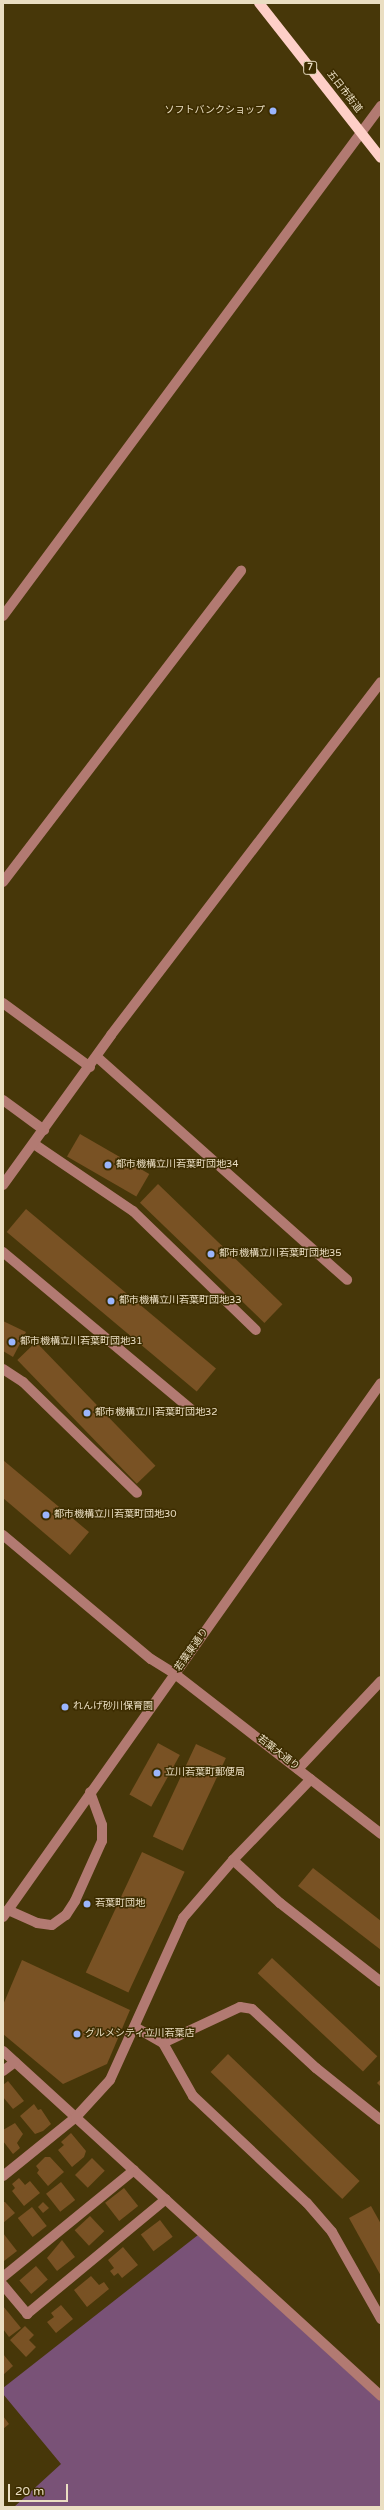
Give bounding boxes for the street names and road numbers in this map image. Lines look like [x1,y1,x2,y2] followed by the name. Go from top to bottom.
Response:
[303,61,317,75] road number: 7
[324,69,364,115] street label: 五日市街道
[173,1626,211,1674] street label: 若葉東通り
[255,1733,301,1773] street label: 若葉大通り

